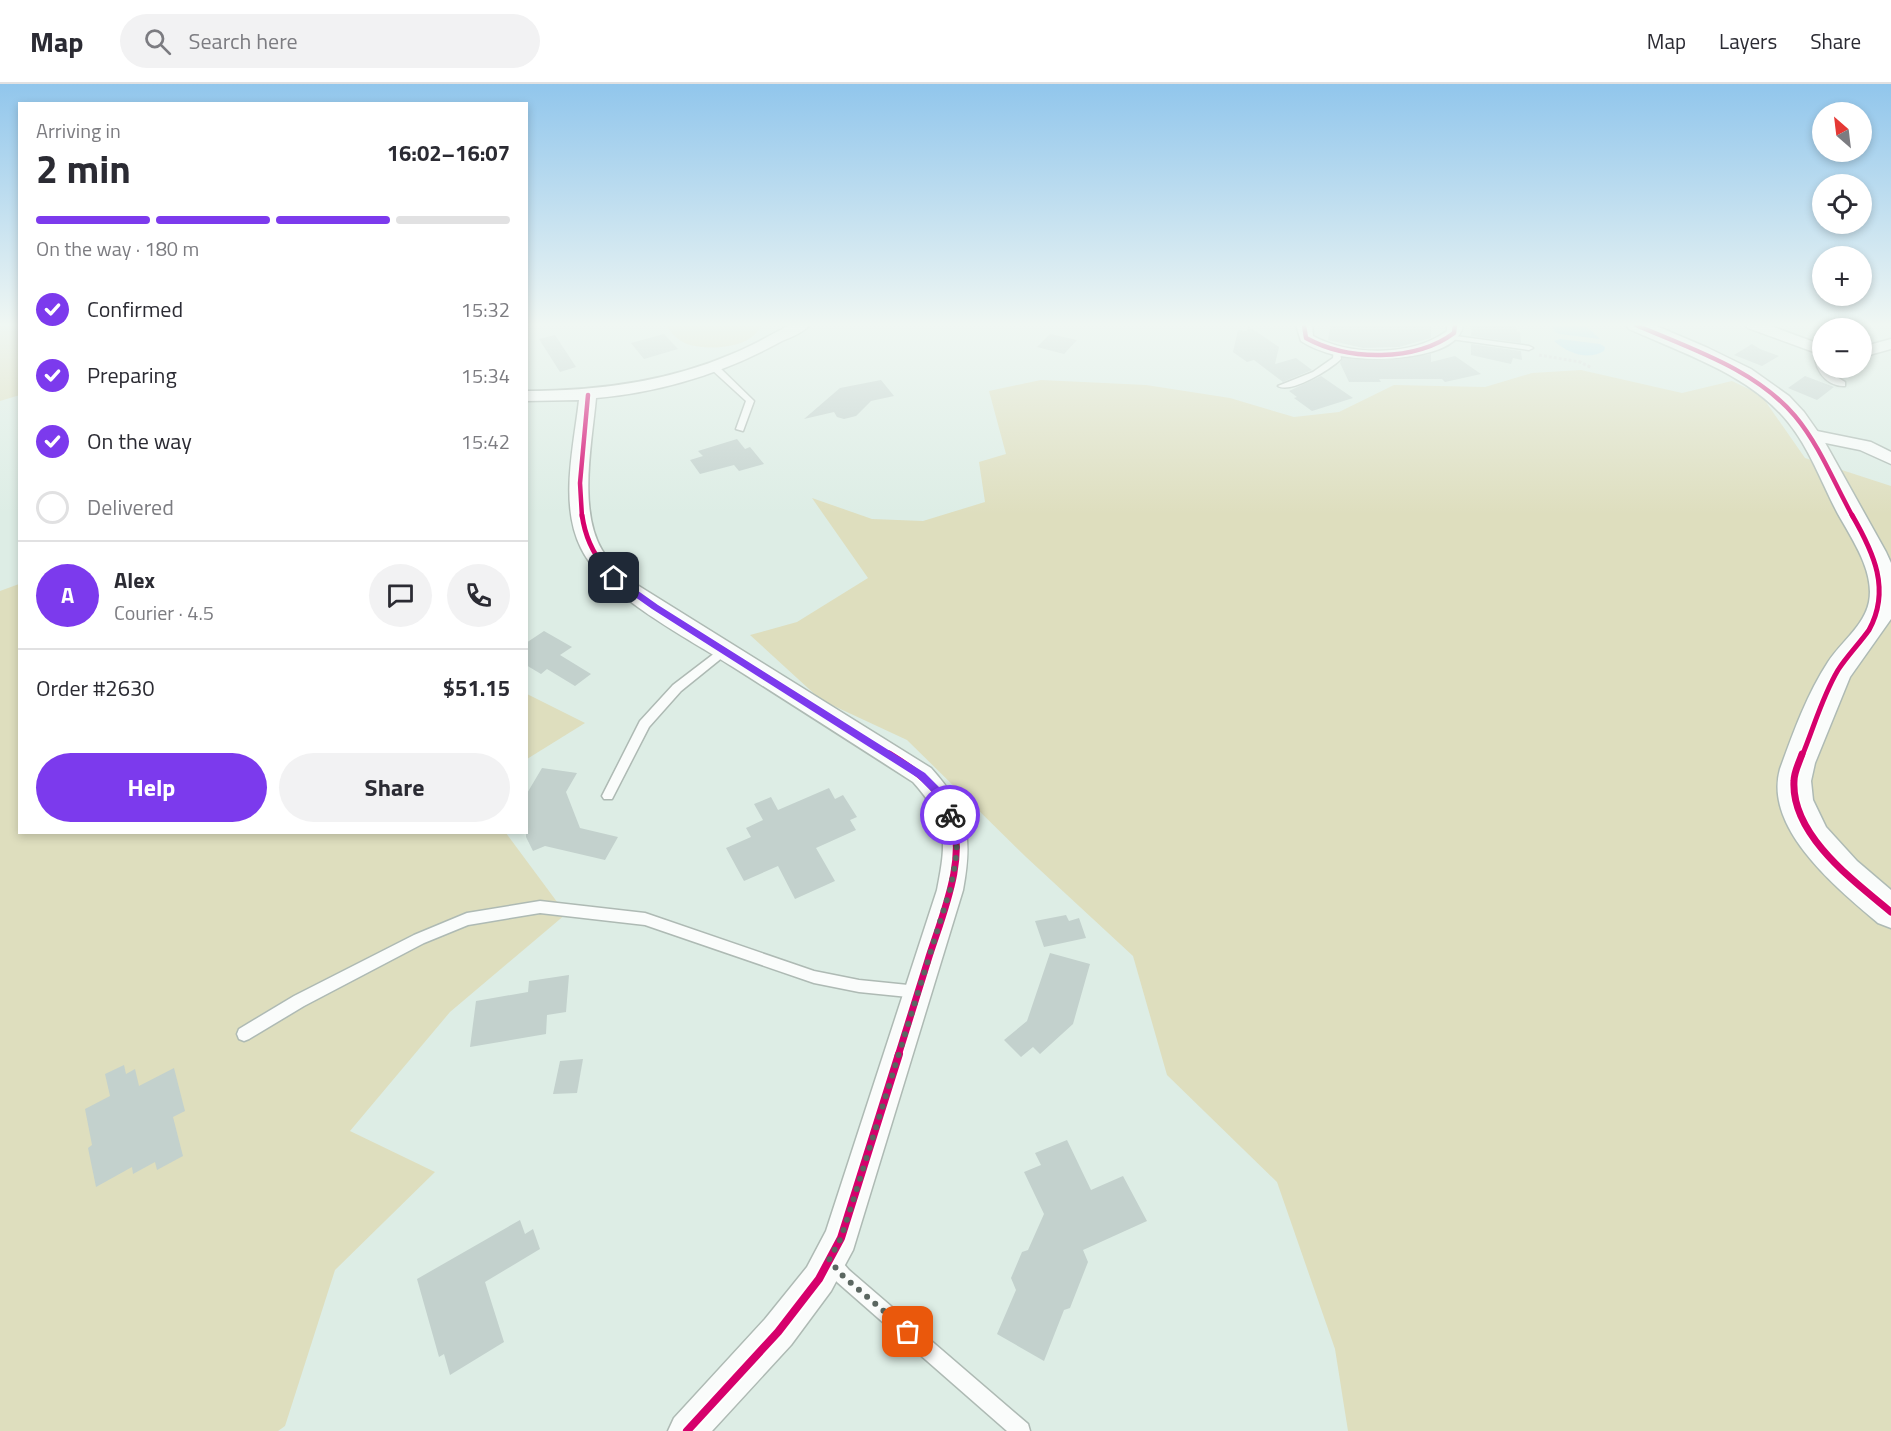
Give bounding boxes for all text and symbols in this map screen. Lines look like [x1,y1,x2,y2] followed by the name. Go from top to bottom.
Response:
[120,14,540,68] search box
[30,20,84,63] text: Map
[189,24,298,58] text: Search here
[141,25,174,58] icon: search
[1647,25,1686,57] text: Map
[1719,25,1777,57] text: Layers
[1810,25,1861,57] text: Share
[1812,102,1872,162] north arrow
[1812,102,1872,378] map controls
[36,115,121,146] text: Arriving in
[387,136,510,170] text: 16:02–16:07
[36,139,131,198] text: 2 min
[1812,174,1872,234] button: locate
[36,233,199,264] text: On the way · 180 m
[1812,246,1872,306] button: +
[87,292,183,326] text: Confirmed
[36,293,69,326] icon: check
[461,294,510,325] text: 15:32
[1812,318,1872,378] button: −
[87,358,177,392] text: Preparing
[36,359,69,392] icon: check
[461,360,510,391] text: 15:34
[87,424,192,458] text: On the way
[36,425,69,458] icon: check
[461,426,510,457] text: 15:42
[87,490,174,524] text: Delivered
[588,552,639,603] pin
[597,561,630,594] icon: home
[114,563,155,597] text: Alex
[369,564,432,627] button: chat
[447,564,510,627] button: phone
[61,578,74,612] text: A
[114,597,214,628] text: Courier · 4.5
[36,671,155,705] text: Order #2630
[443,671,510,705] text: $51.15
[36,753,267,822] button: Help
[279,753,510,822] button: Share
[920,785,980,845] courier
[934,799,967,832] icon: bike
[882,1306,933,1357] pin
[891,1315,924,1348] icon: bag

